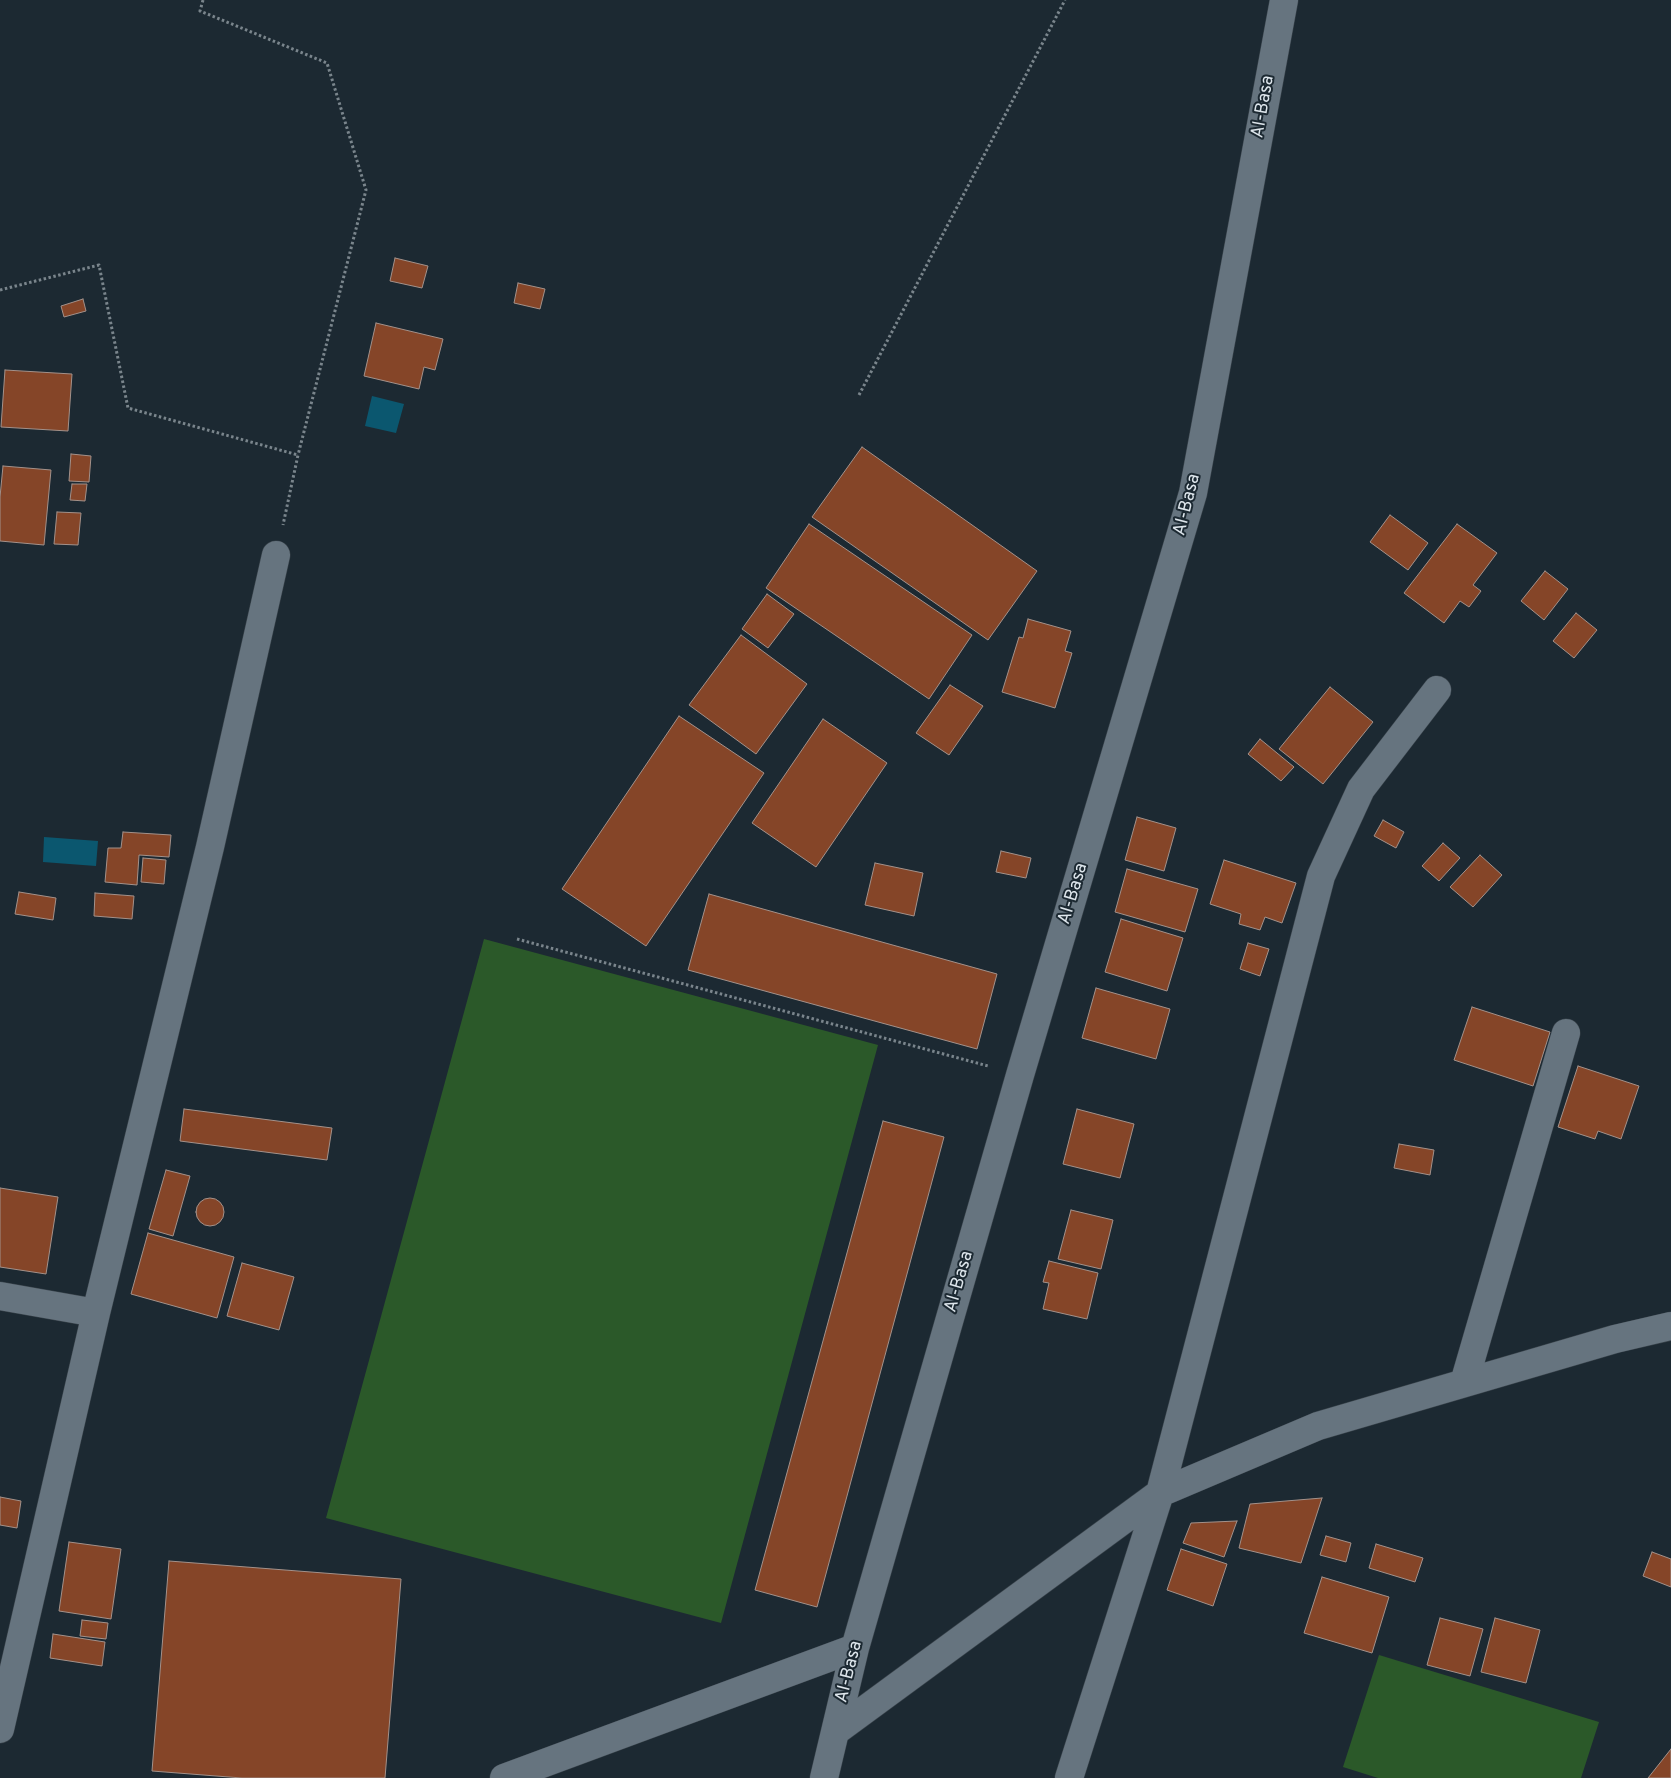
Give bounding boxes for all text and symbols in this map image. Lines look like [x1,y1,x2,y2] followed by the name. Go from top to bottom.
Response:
[1248,74,1280,140] street label: Al-Basa
[1170,472,1206,538] street label: Al-Basa
[1054,861,1094,927] street label: Al-Basa
[941,1249,979,1315] street label: Al-Basa
[832,1639,868,1705] street label: Al-Basa

